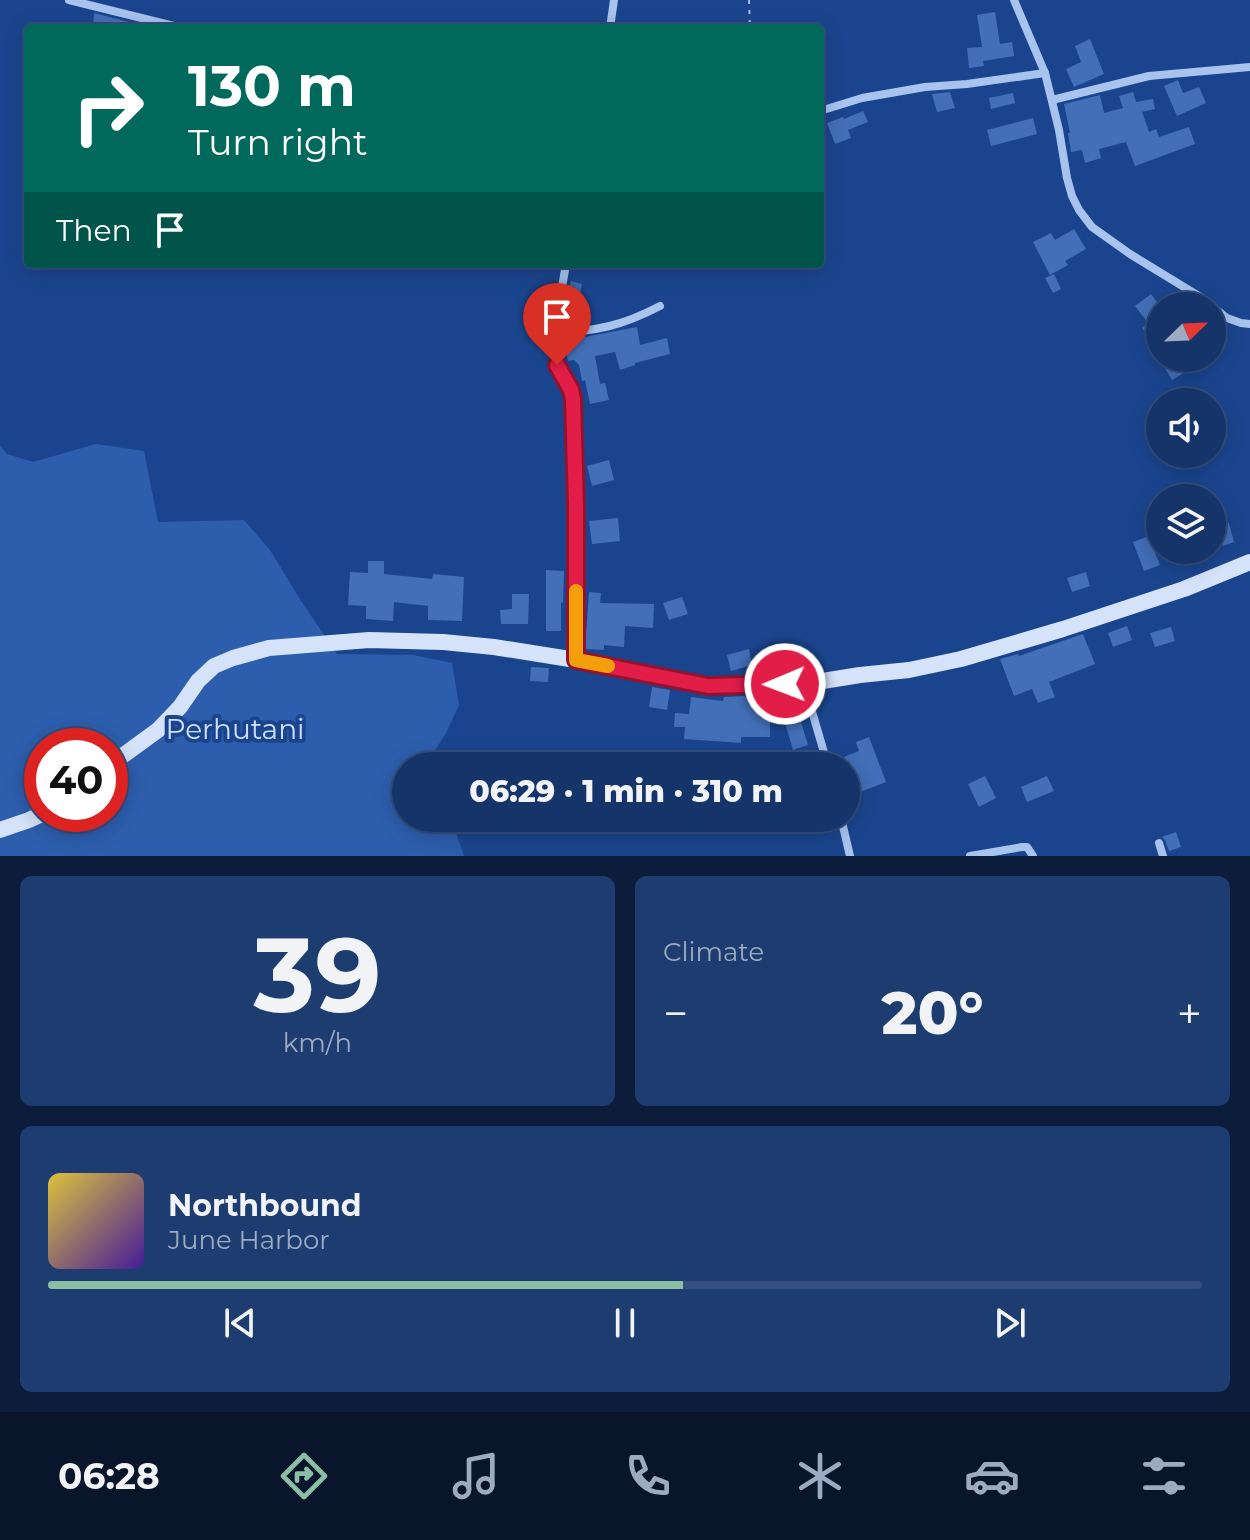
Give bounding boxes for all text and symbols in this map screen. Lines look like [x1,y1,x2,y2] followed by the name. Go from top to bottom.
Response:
[188,52,356,120] text: 130 m
[56,56,160,160] icon: right
[188,120,368,164] text: Turn right
[148,208,192,252] icon: arrive
[56,212,132,249] text: Then
[523,283,591,365] pin
[1146,292,1226,372] north arrow
[1146,292,1226,564] map controls
[535,295,579,339] icon: arrive
[1146,388,1226,468] button: sound
[1146,484,1226,564] button: layers
[743,642,827,726] position arrow
[165,712,305,746] park label: Perhutani
[24,728,128,832] speed limit sign: 40
[469,773,783,810] text: 06:29 · 1 min · 310 m
[254,911,381,1038] text: 39
[663,936,764,968] text: Climate
[881,976,984,1049] text: 20°
[663,986,688,1040] text: −
[1177,986,1202,1040] text: +
[283,1027,352,1059] text: km/h
[168,1187,362,1224] text: Northbound
[168,1224,330,1256] text: June Harbor
[218,1301,262,1345] icon: previous
[603,1301,647,1345] icon: pause
[988,1301,1032,1345] icon: next
[276,1448,332,1504] icon: directions
[448,1448,504,1504] icon: music
[620,1448,676,1504] icon: phone
[792,1448,848,1504] icon: climate
[964,1448,1020,1504] icon: car
[1136,1448,1192,1504] icon: filters
[58,1454,160,1498] text: 06:28

